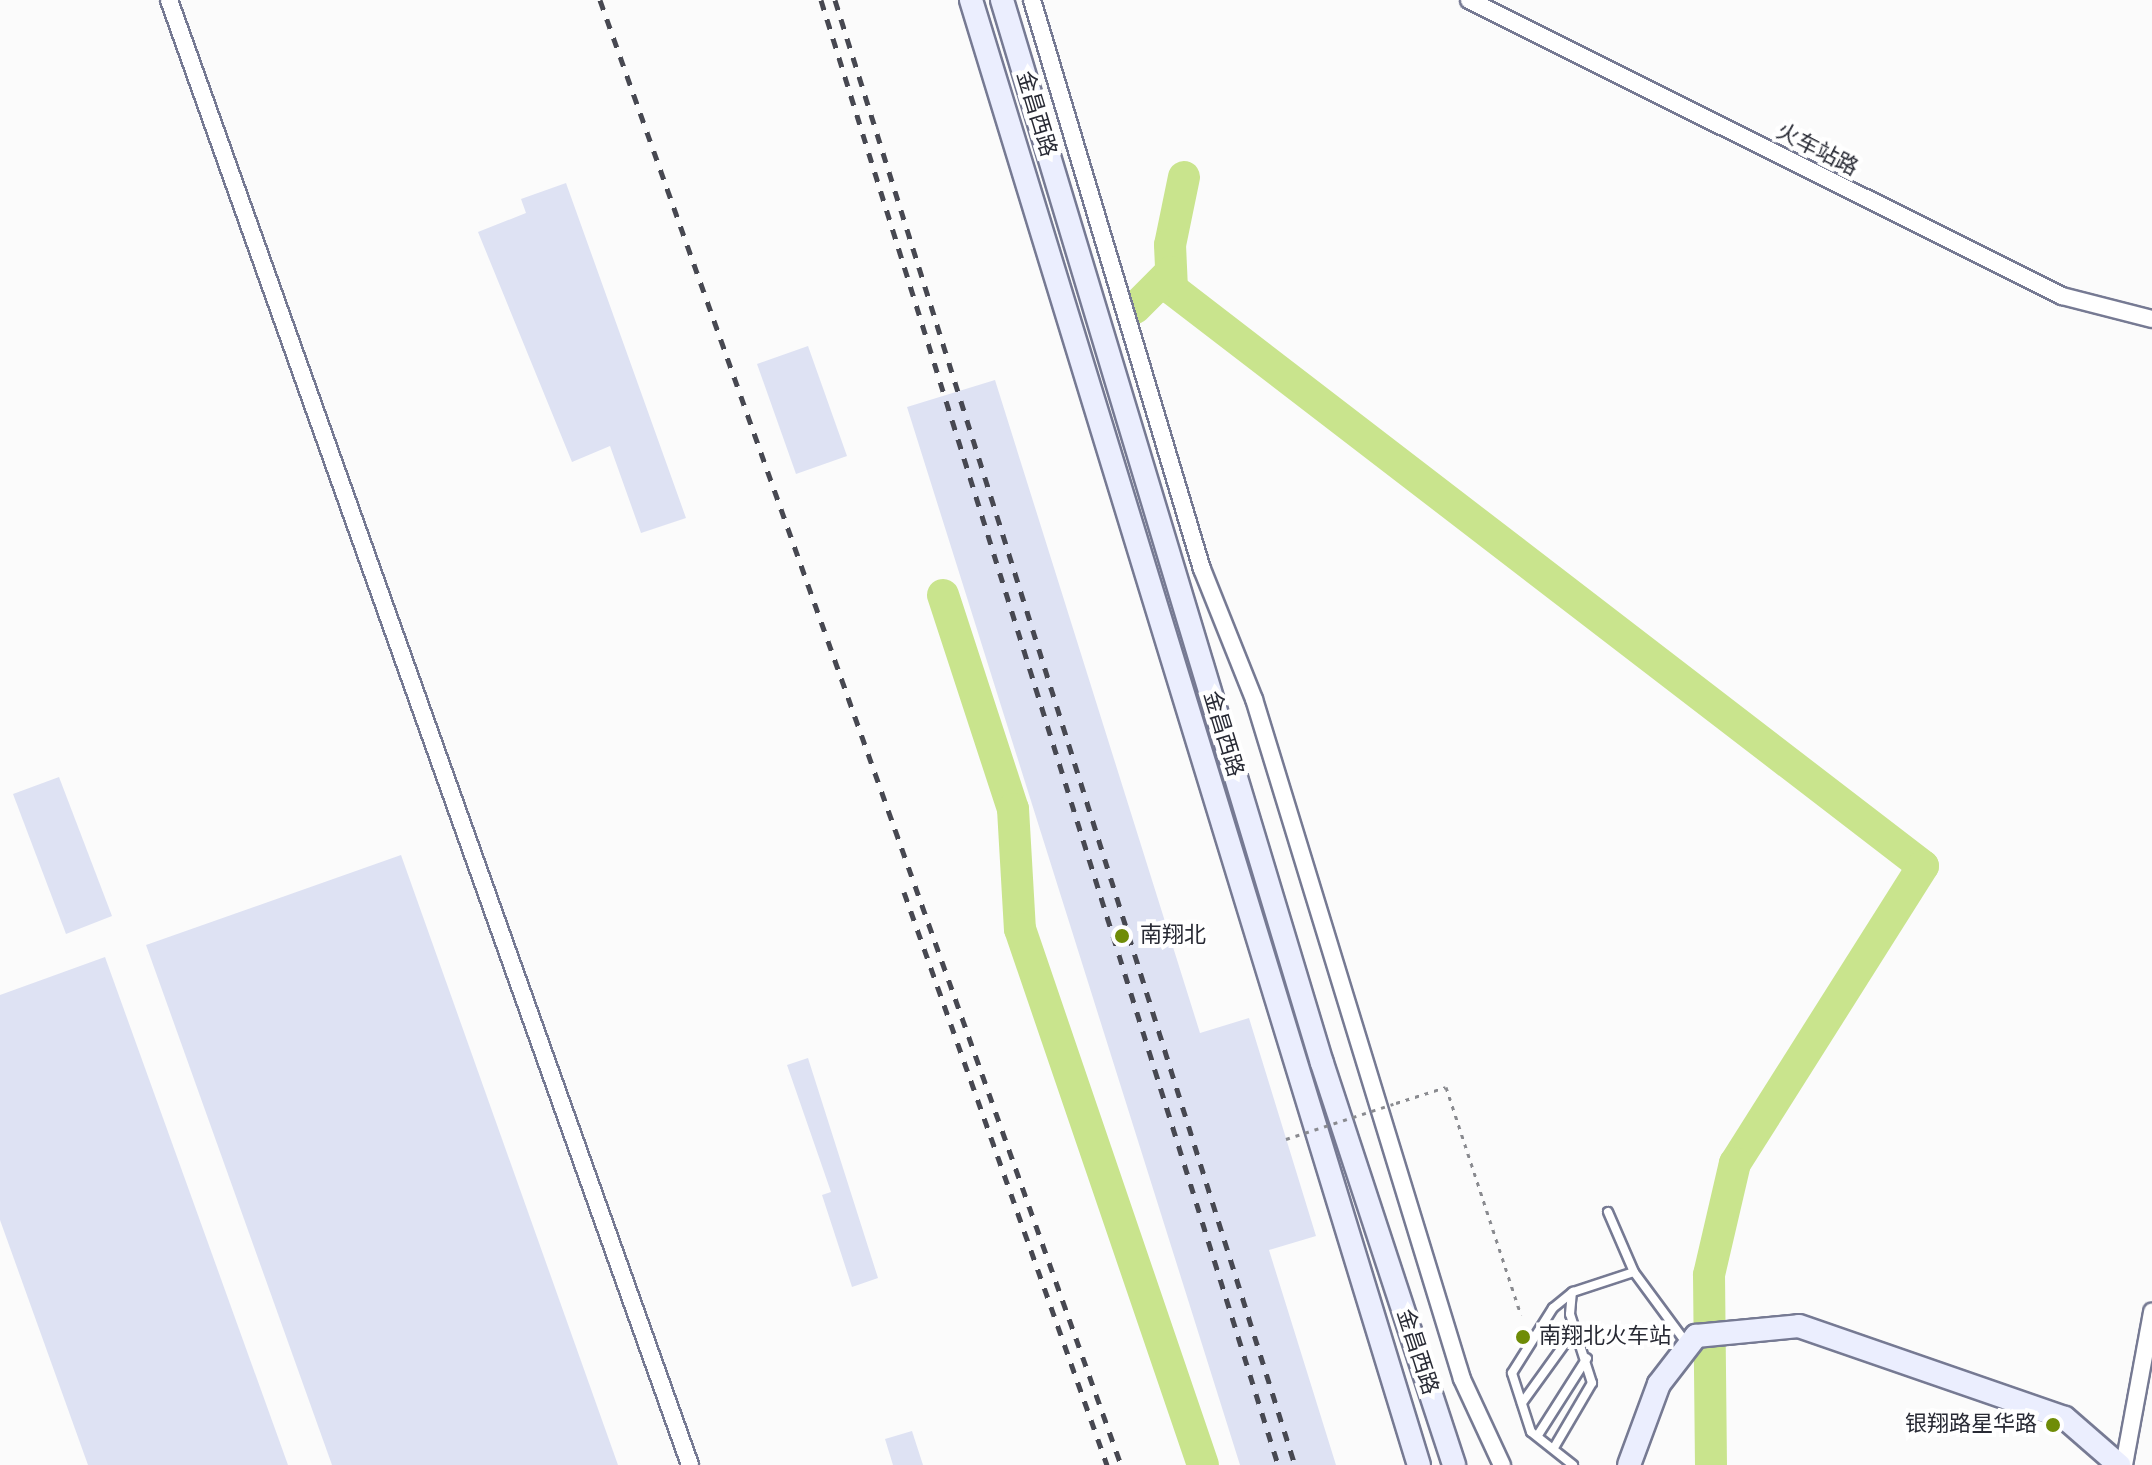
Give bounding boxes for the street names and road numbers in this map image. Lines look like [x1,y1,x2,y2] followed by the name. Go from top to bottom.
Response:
[1011,68,1061,160] street label: 金昌西路
[1772,118,1862,182] street label: 火车站路
[1198,688,1248,780] street label: 金昌西路
[1391,1306,1443,1398] street label: 金昌西路

